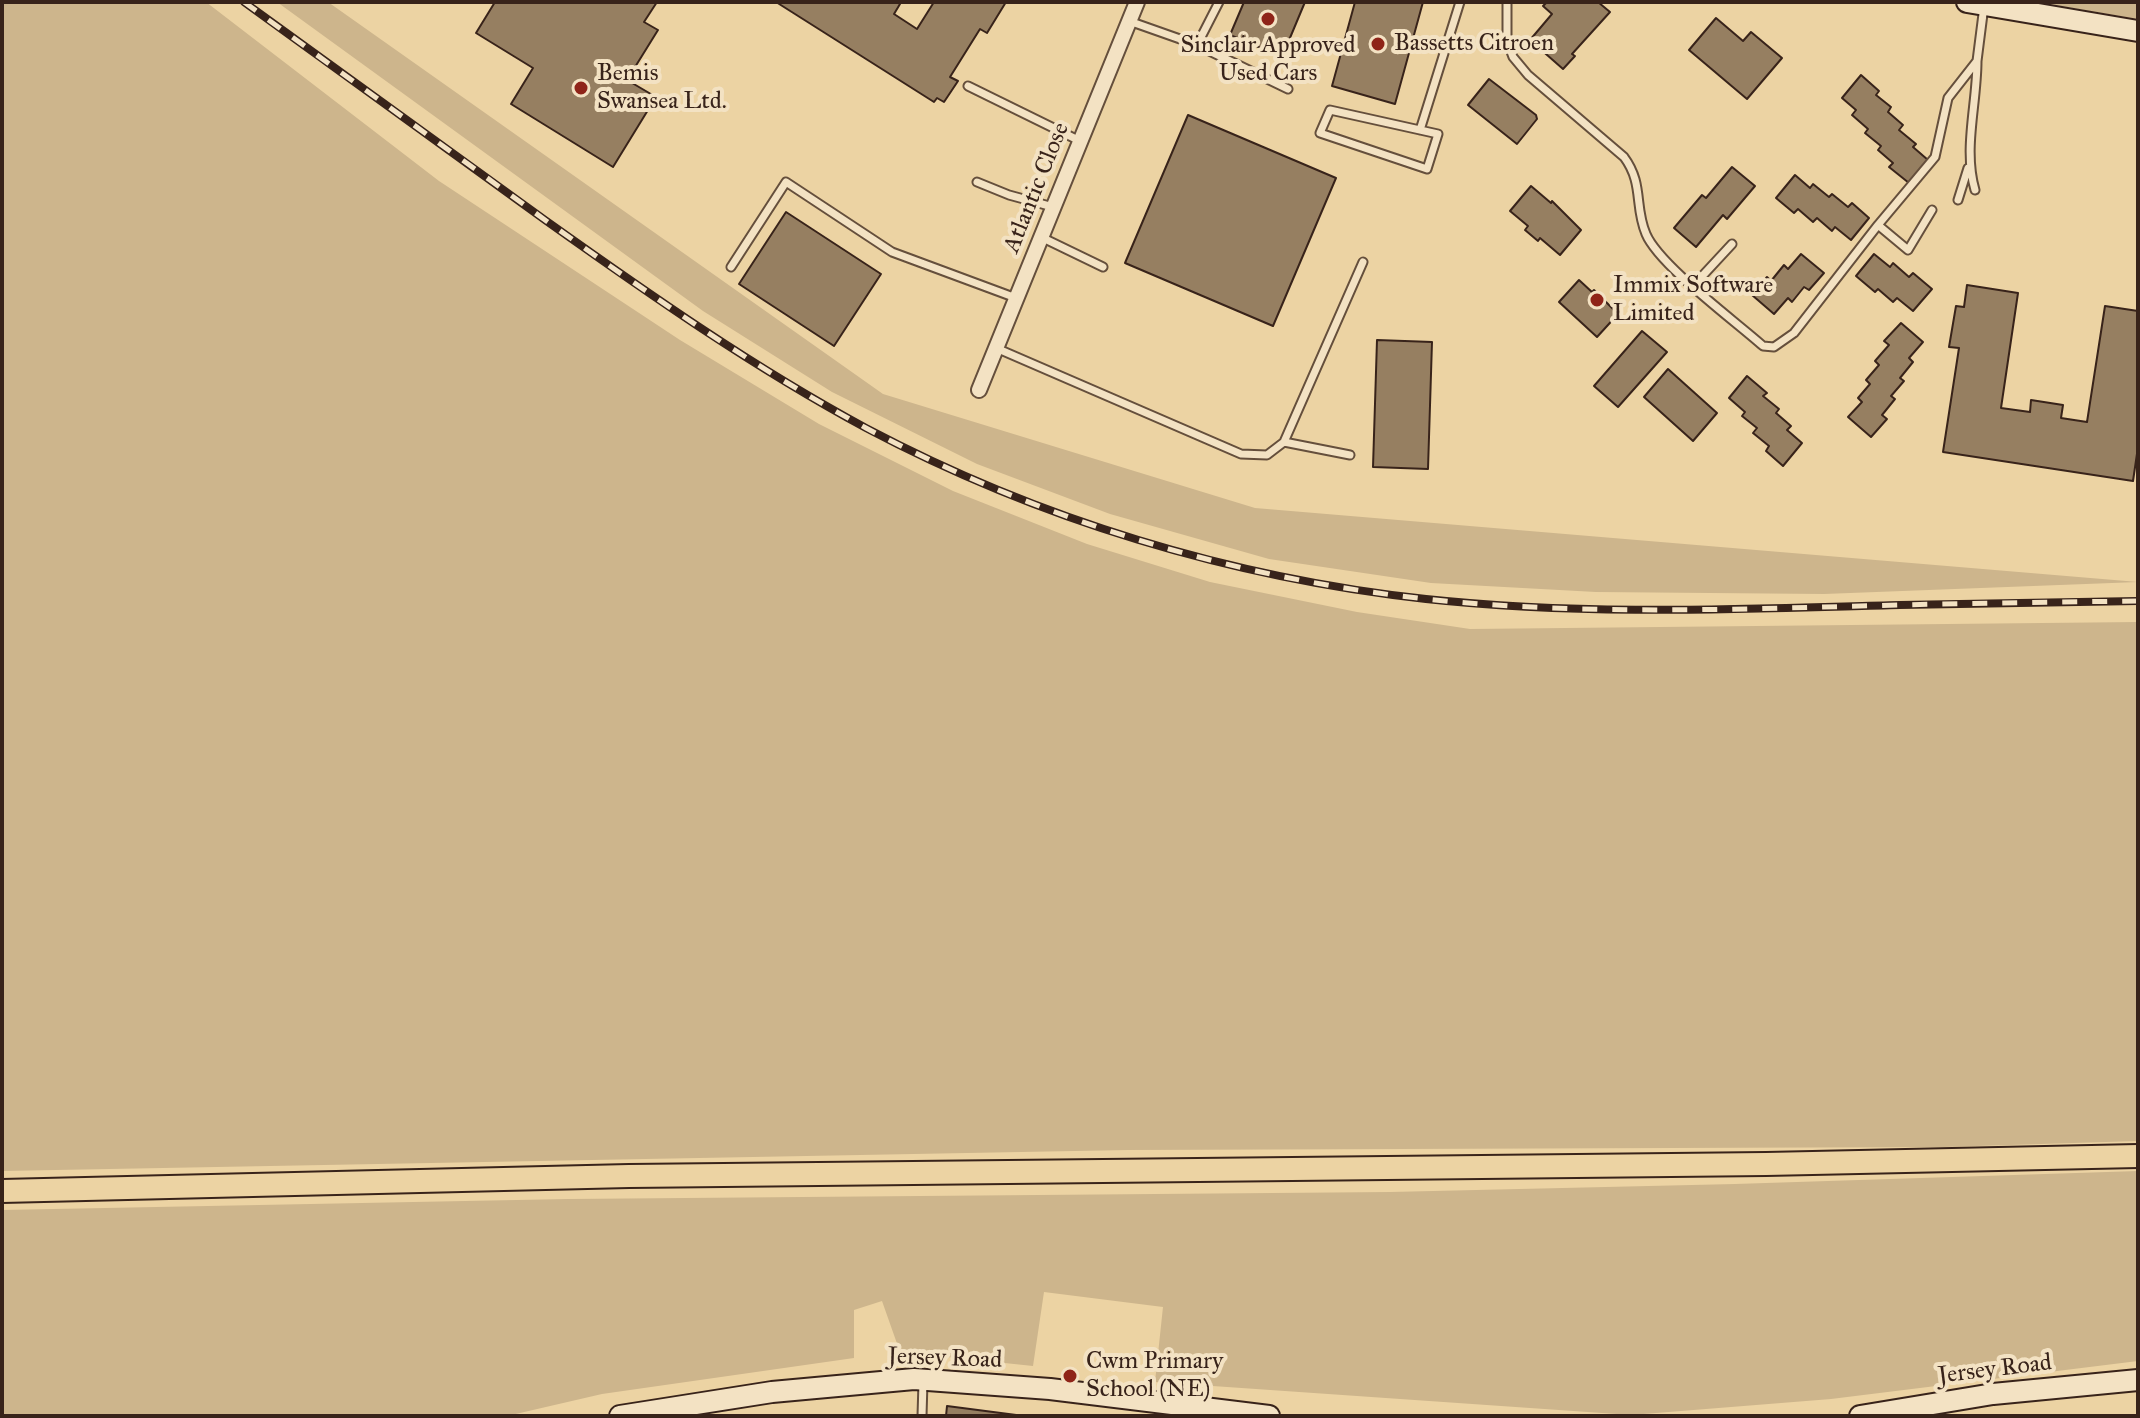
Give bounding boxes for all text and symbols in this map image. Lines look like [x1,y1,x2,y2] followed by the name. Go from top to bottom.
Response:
[1259,10,1277,28] marker: Sinclair Approved Used Cars
[1394,30,1554,58] place label: Bassetts Citroen
[1180,32,1356,88] place label: Sinclair Approved Used Cars
[1369,35,1387,53] marker: Bassetts Citroen
[597,60,727,116] place label: Bemis Swansea Ltd.
[572,79,590,97] marker: Bemis Swansea Ltd.
[998,119,1076,257] street label: Atlantic Close
[1613,272,1773,328] place label: Immix Software Limited
[1588,291,1606,309] marker: Immix Software Limited
[887,1343,1003,1375] street label: Jersey Road
[1086,1348,1223,1404] place label: Cwm Primary School (NE)
[1936,1349,2054,1391] street label: Jersey Road
[1061,1367,1079,1385] marker: Cwm Primary School (NE)

